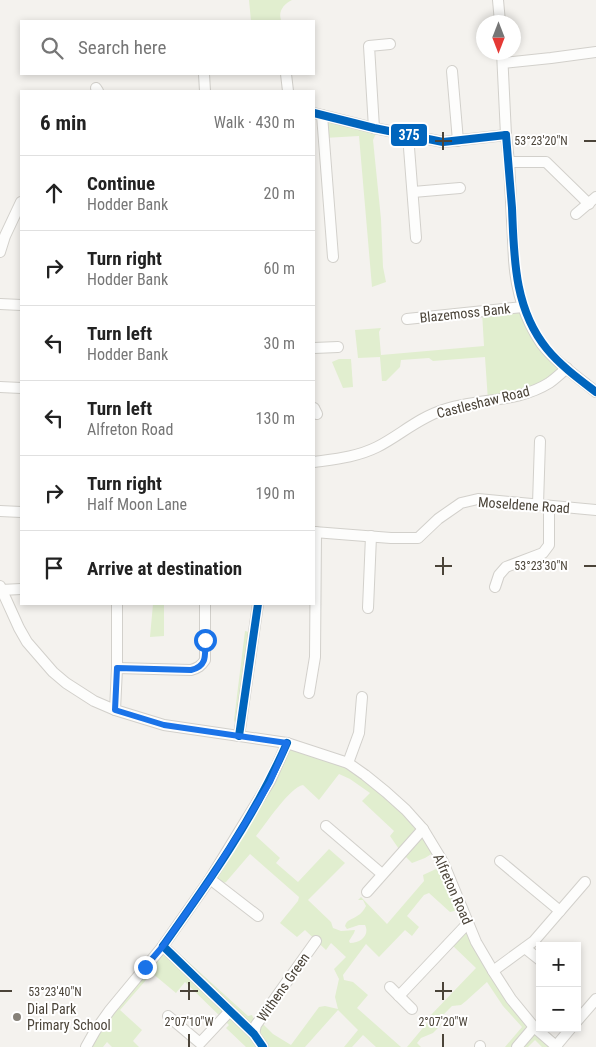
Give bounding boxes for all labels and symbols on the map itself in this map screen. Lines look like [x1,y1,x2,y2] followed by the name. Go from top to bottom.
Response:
[476,15,521,60] north arrow
[390,123,428,147] line badge: 375
[398,127,420,143] text: 375
[514,134,568,148] text: 53°23'20"N
[419,300,512,326] street label: Blazemoss Bank
[435,383,531,421] street label: Castleshaw Road
[478,494,570,516] street label: Moseldene Road
[514,559,568,573] text: 53°23'30"N
[194,629,217,652] route start
[430,851,476,927] street label: Alfreton Road
[253,950,313,1024] street label: Withens Green
[134,956,157,979] route end
[28,985,82,999] text: 53°23'40"N
[27,1001,111,1033] place label: Dial Park Primary School
[11,1011,23,1023] marker: Dial Park Primary School
[164,1015,214,1029] text: 2°07'10"W
[418,1015,468,1029] text: 2°07'20"W

